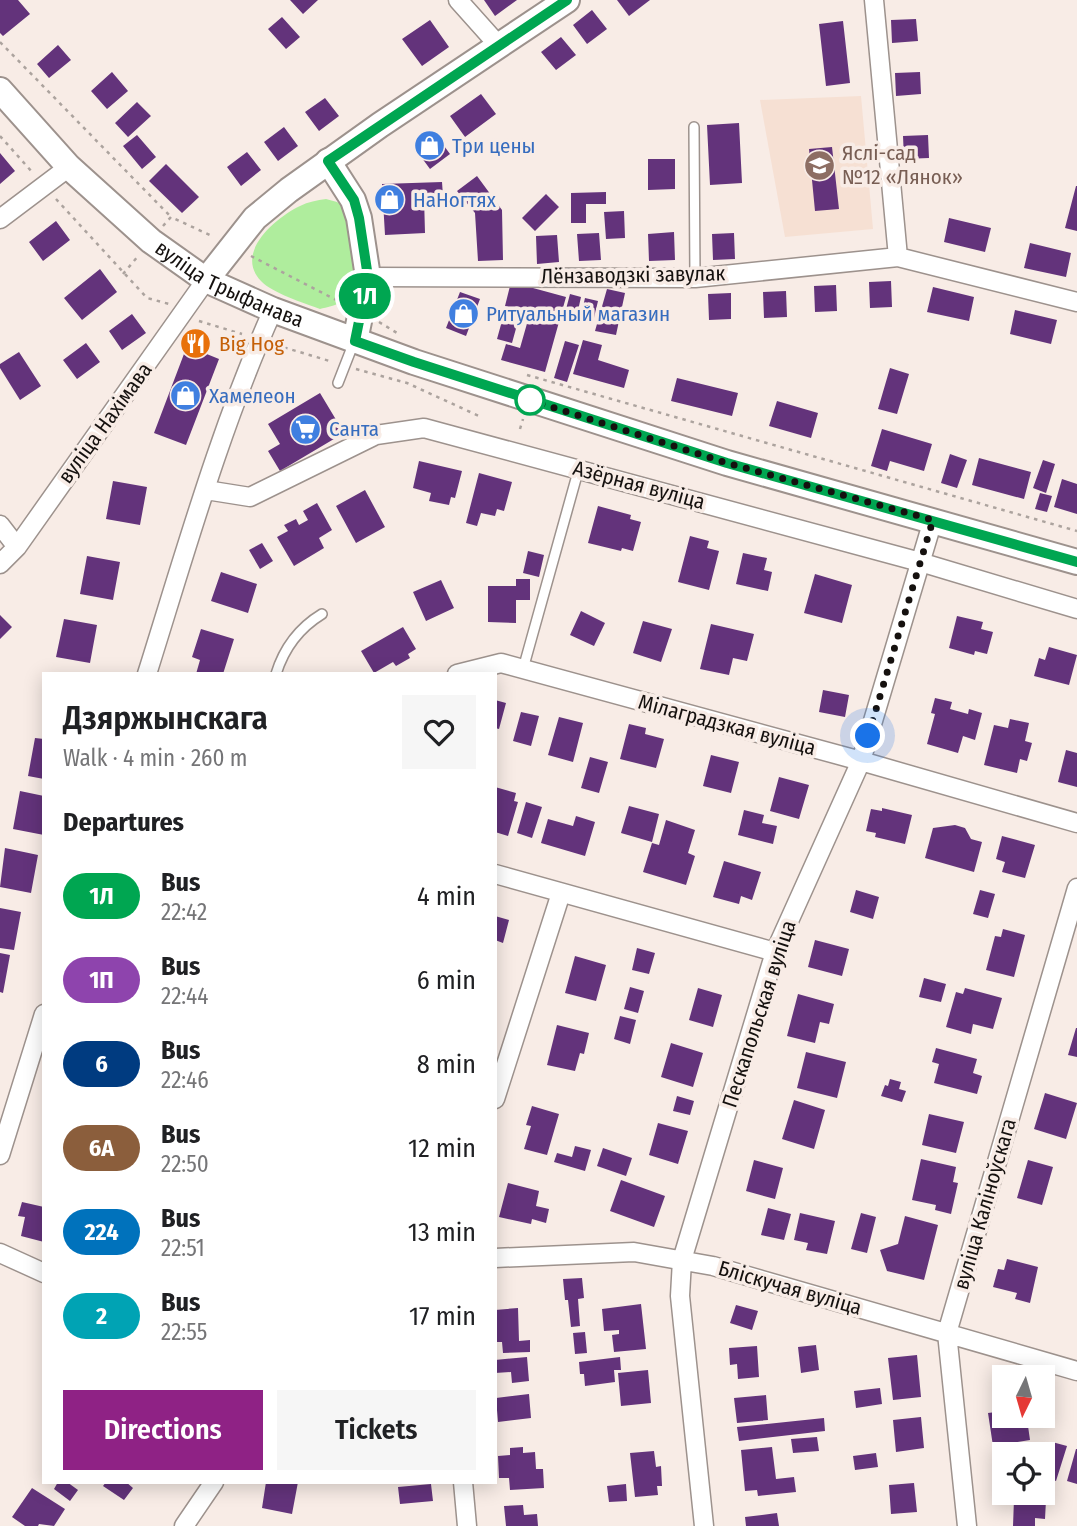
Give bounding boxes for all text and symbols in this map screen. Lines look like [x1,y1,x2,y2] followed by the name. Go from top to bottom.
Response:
[412,129,446,163] shop icon: Три цены
[452,133,536,159] place label: Три цены
[842,140,963,190] place label: Яслі-сад №12 «Лянок»
[802,148,836,182] school or university icon: Яслі-сад №12 «Лянок»
[373,183,407,217] shop icon: НаНогтях
[413,187,497,213] place label: НаНогтях
[150,235,307,333] street label: вуліца Трыфанава
[541,260,726,290] street label: Лёнзаводзкі завулак
[334,273,396,319] line badge: 1Л
[353,282,377,310] text: 1Л
[446,297,480,331] shop icon: Ритуальный магазин
[486,301,670,327] place label: Ритуальный магазин
[179,327,213,361] restaurant icon: Big Hog
[219,331,284,357] place label: Big Hog
[52,358,158,488] street label: вуліца Нахімава
[169,379,203,413] shop icon: Хамелеон
[209,383,296,409] place label: Хамелеон
[515,385,545,415] unlabelled marker
[289,412,323,446] supermarket icon: Санта
[329,416,379,442] place label: Санта
[570,455,708,515] street label: Азёрная вуліца
[635,689,819,761] street label: Мілаградзкая вуліца
[402,695,476,769] button: heart
[63,698,268,738] text: Дзяржынскага
[850,718,885,753] your location
[63,744,248,772] text: Walk · 4 min · 260 m
[63,807,184,838] text: Departures
[161,867,200,898] text: Bus
[417,881,476,912] text: 4 min
[89,882,114,910] text: 1Л
[161,898,207,926] text: 22:42
[716,917,802,1111] street label: Пескапольская вуліца
[161,951,200,982] text: Bus
[417,965,476,996] text: 6 min
[89,966,114,994] text: 1П
[161,982,208,1010] text: 22:44
[161,1035,200,1066] text: Bus
[417,1049,476,1080] text: 8 min
[95,1050,108,1078] text: 6
[161,1066,209,1094] text: 22:46
[948,1115,1022,1293] street label: вуліца Каліноўскага
[161,1119,200,1150] text: Bus
[408,1133,476,1164] text: 12 min
[89,1134,114,1162] text: 6А
[161,1150,209,1178] text: 22:50
[161,1203,200,1234] text: Bus
[408,1217,476,1248] text: 13 min
[84,1218,119,1246] text: 224
[161,1234,205,1262] text: 22:51
[715,1255,865,1321] street label: Бліскучая вуліца
[161,1287,200,1318] text: Bus
[409,1301,476,1332] text: 17 min
[96,1302,107,1330] text: 2
[161,1318,207,1346] text: 22:55
[992,1365,1055,1428] north arrow
[992,1365,1055,1505] map controls
[63,1390,263,1470] button: Directions
[277,1390,476,1470] button: Tickets
[992,1442,1055,1505] button: locate

